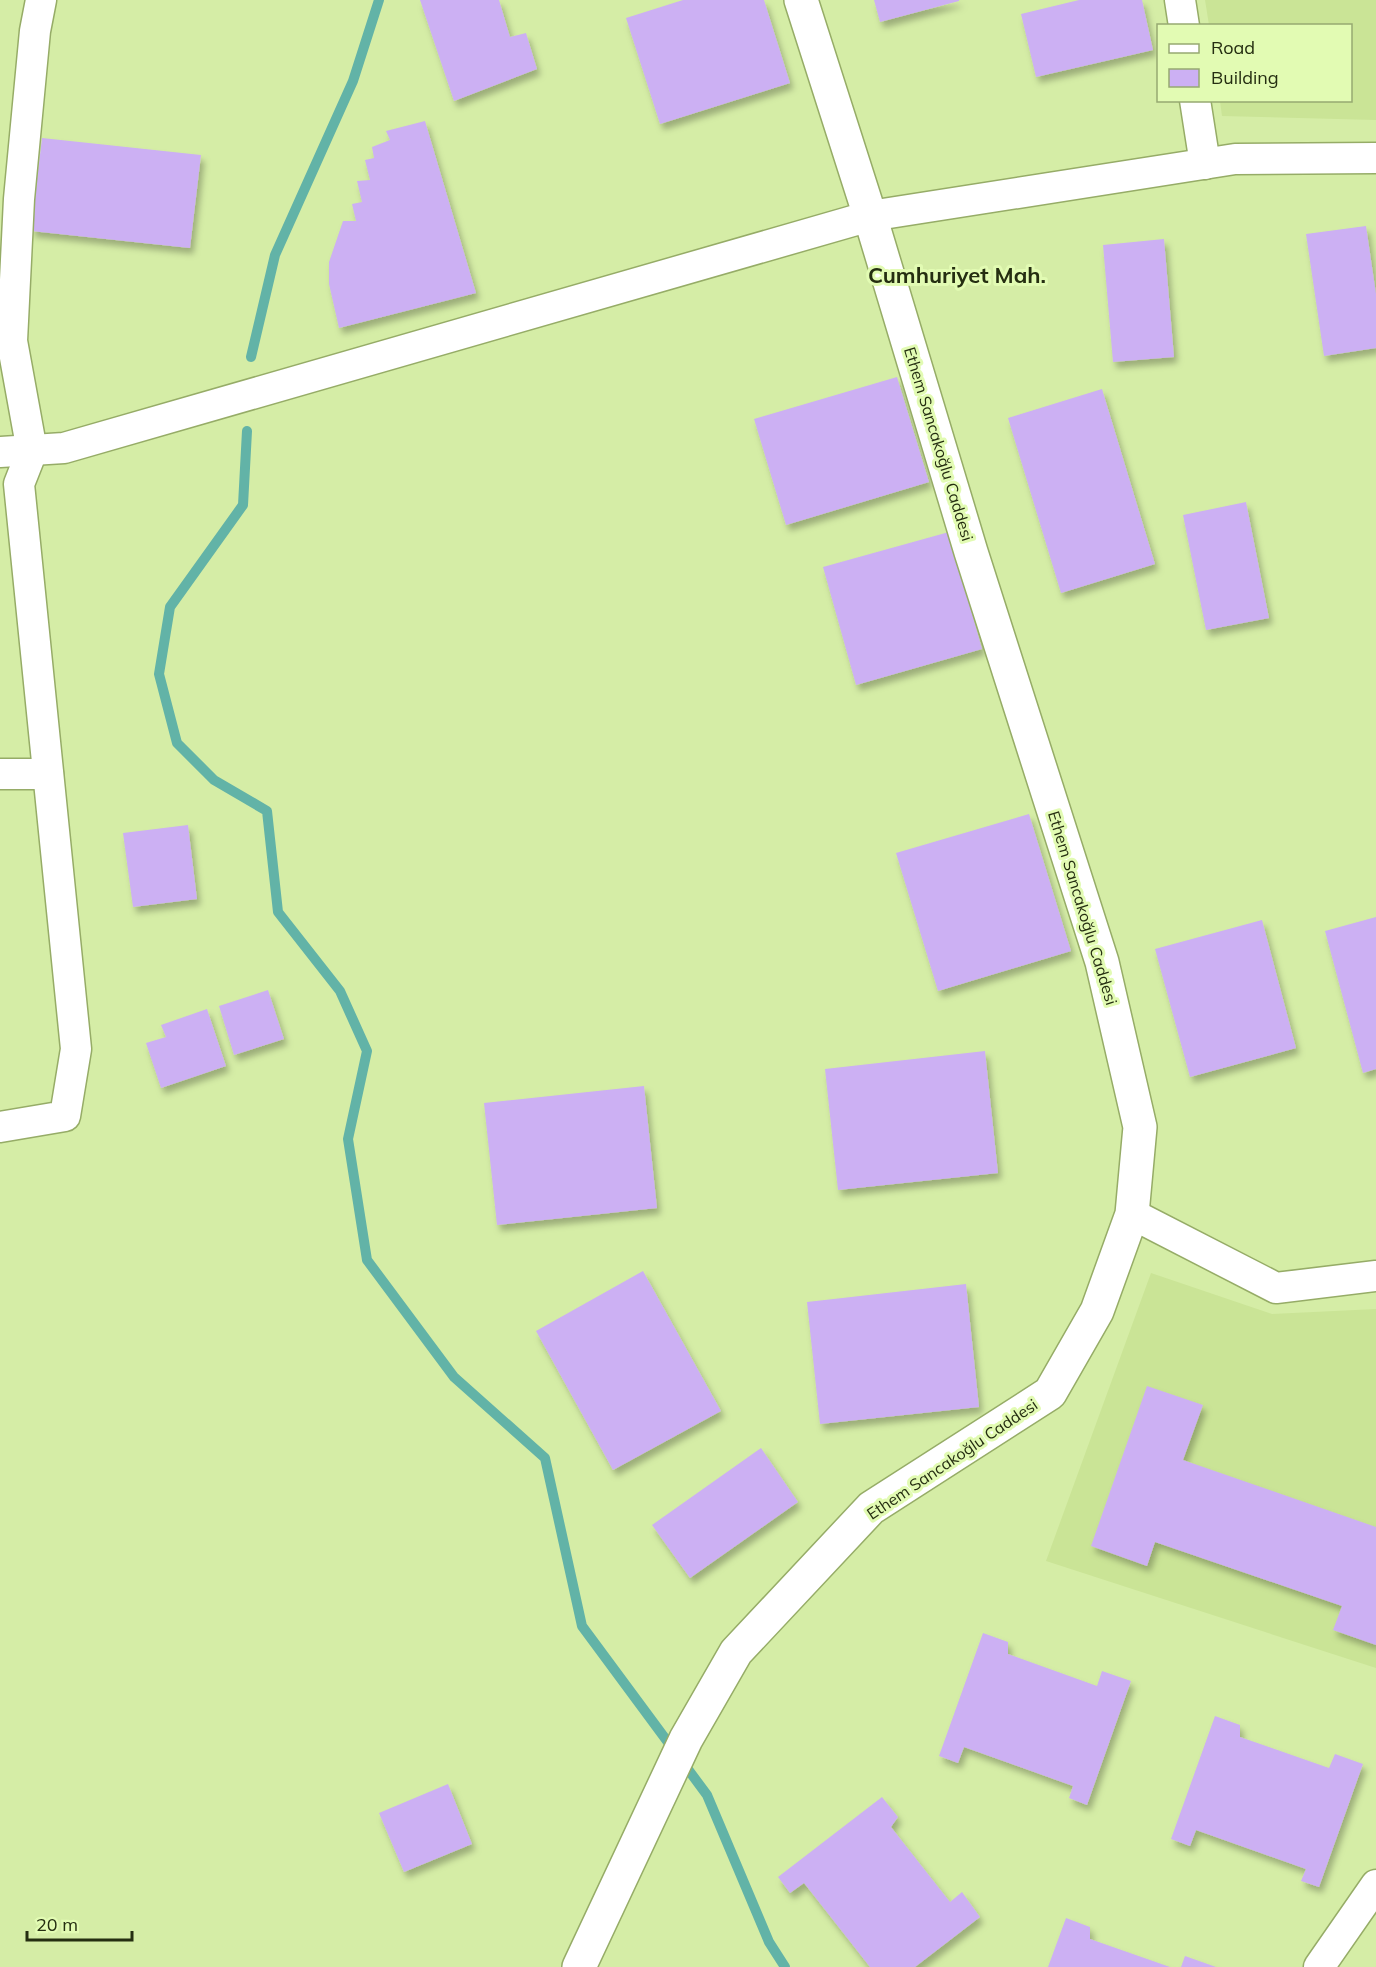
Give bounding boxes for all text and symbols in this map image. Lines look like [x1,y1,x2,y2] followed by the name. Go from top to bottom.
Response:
[1157,24,1352,102] legend
[1211,36,1255,59] text: Road
[1211,66,1279,89] text: Building
[868,261,1046,289] district label: Cumhuriyet Mah.
[900,345,978,543] street label: Ethem Sancakoğlu Caddesi
[1044,809,1122,1007] street label: Ethem Sancakoğlu Caddesi
[863,1394,1041,1524] street label: Ethem Sancakoğlu Caddesi
[27,1904,132,1942] scale bar
[36,1913,78,1936] text: 20 m

